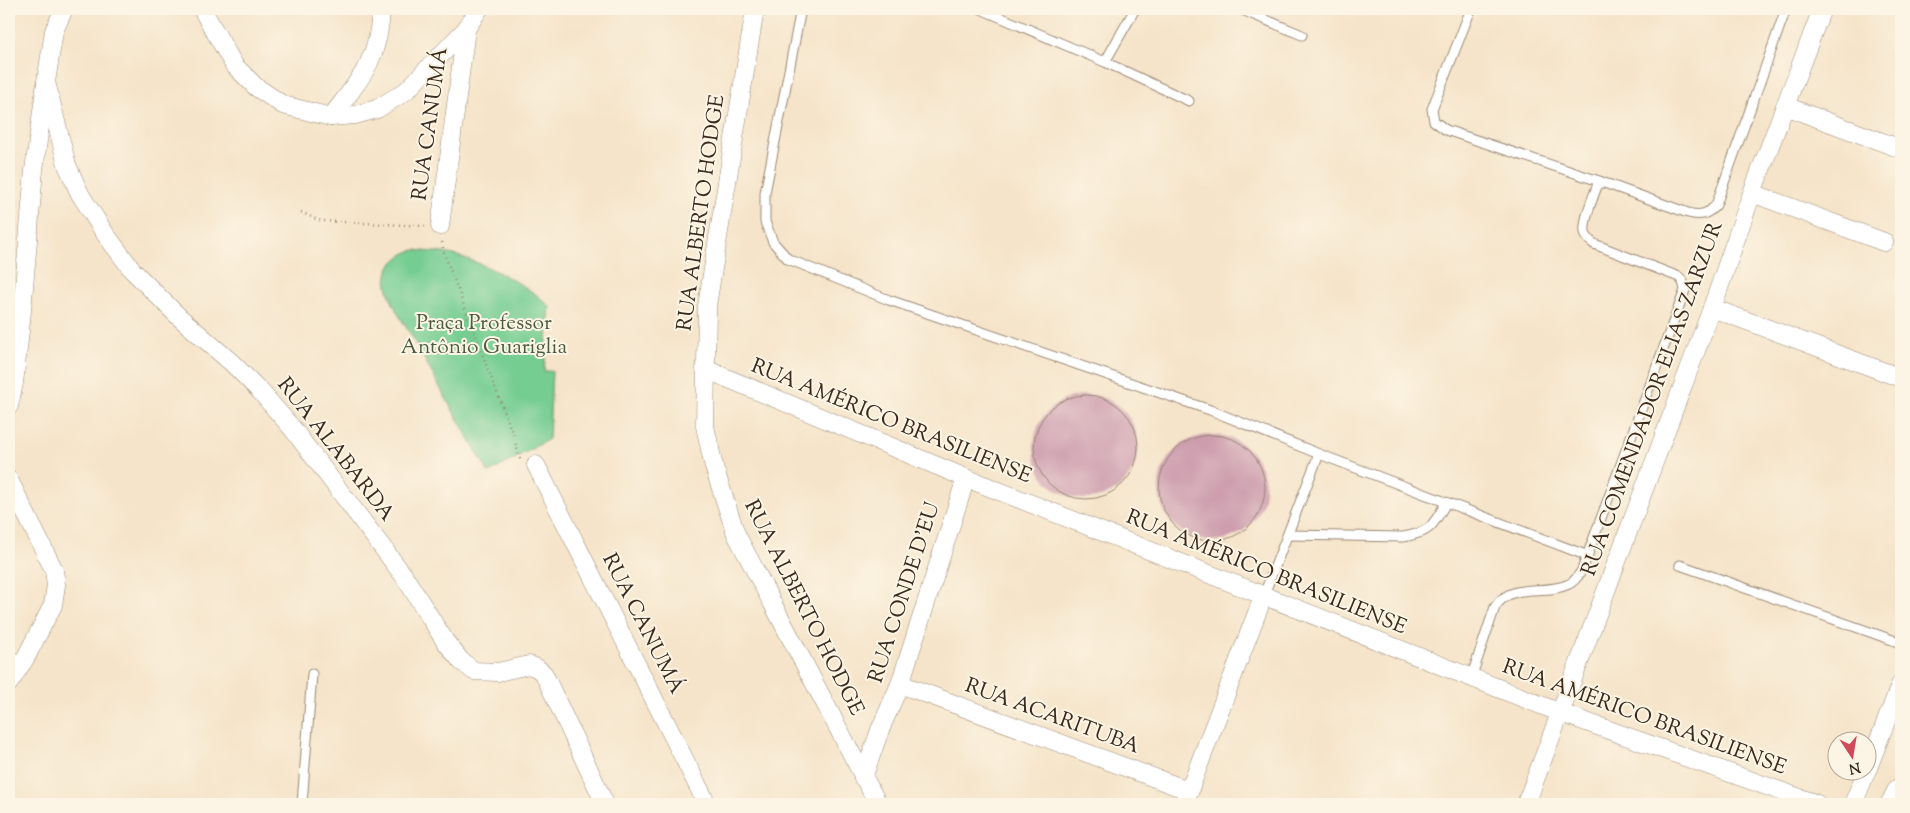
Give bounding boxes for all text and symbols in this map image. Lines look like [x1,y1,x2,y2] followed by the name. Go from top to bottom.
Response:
[405,45,457,203] street label: RUA CANUMÁ
[671,93,733,333] street label: RUA ALBERTO HODGE
[1575,218,1731,580] street label: RUA COMENDADOR ELIAS ZARZUR
[401,309,567,363] park label: Praça Professor Antônio Guariglia
[746,352,1036,492] street label: RUA AMÉRICO BRASILIENSE
[269,372,401,528] street label: RUA ALABARDA
[736,495,871,721] street label: RUA ALBERTO HODGE
[862,499,948,687] street label: RUA CONDE D'EU
[1121,503,1411,643] street label: RUA AMÉRICO BRASILIENSE
[594,548,690,700] street label: RUA CANUMÁ
[1498,653,1790,784] street label: RUA AMÉRICO BRASILIENSE
[960,671,1144,763] street label: RUA ACARITUBA
[1828,730,1878,780] north arrow
[1847,756,1862,778] text: N

